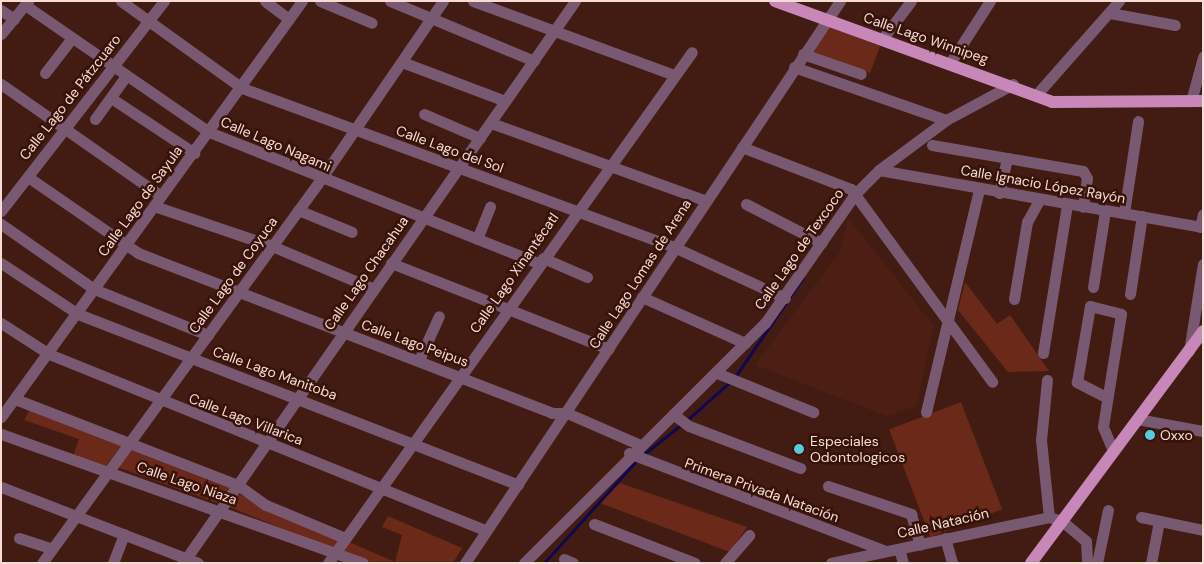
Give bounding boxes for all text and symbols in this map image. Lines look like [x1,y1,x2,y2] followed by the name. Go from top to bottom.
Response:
[861,9,991,67] street label: Calle Lago Winnipeg
[16,31,124,163] street label: Calle Lago de Pátzcuaro
[218,113,334,175] street label: Calle Lago Nagami
[394,122,506,176] street label: Calle Lago del Sol
[94,142,186,260] street label: Calle Lago de Sayula
[959,161,1127,207] street label: Calle Ignacio López Rayón
[751,185,847,313] street label: Calle Lago de Texcoco
[585,196,695,352] street label: Calle Lago Lomas de Arena
[466,210,562,336] street label: Calle Lago Xinantécatl
[320,213,412,333] street label: Calle Lago Chacahua
[185,214,281,336] street label: Calle Lago de Coyuca
[359,316,471,370] street label: Calle Lago Peipus
[211,343,339,403] street label: Calle Lago Manitoba
[187,389,305,449] street label: Calle Lago Villarica
[1160,427,1193,443] place label: Oxxo
[1144,429,1156,441] marker: Oxxo
[810,433,905,466] place label: Especiales Odontologicos
[792,442,806,456] marker: Especiales Odontologicos
[683,454,841,526] street label: Primera Privada Natación
[135,458,239,508] street label: Calle Lago Niaza
[896,504,990,542] street label: Calle Natación

